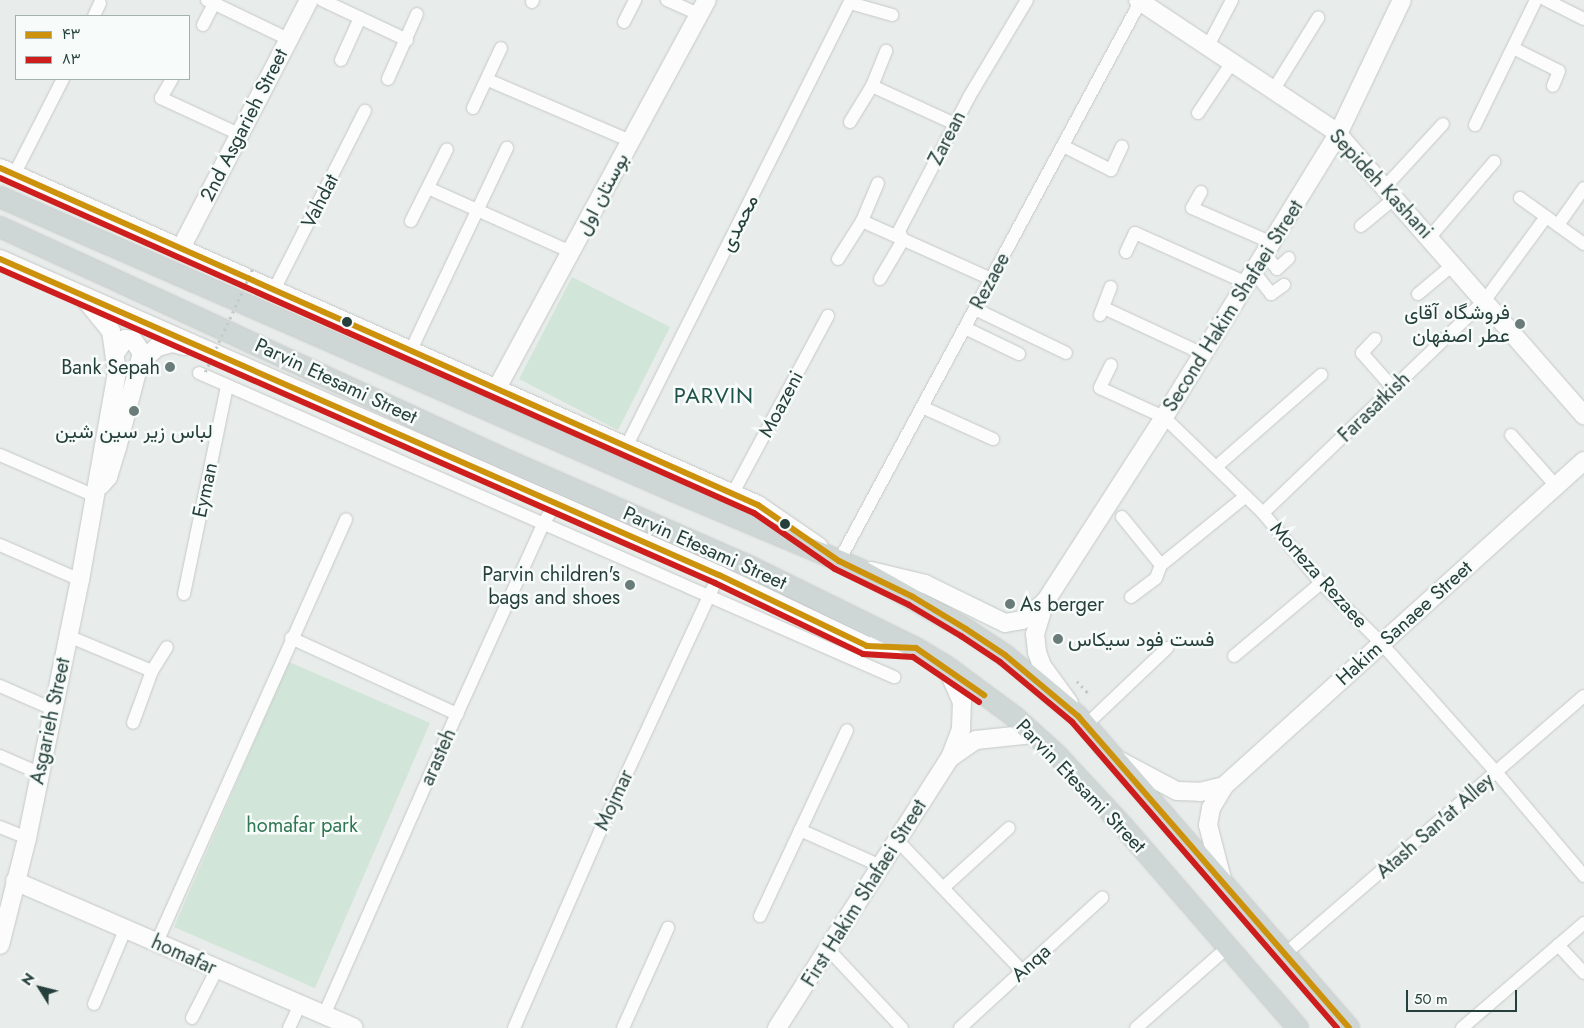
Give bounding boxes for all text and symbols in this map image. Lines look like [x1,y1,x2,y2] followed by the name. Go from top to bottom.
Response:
[15,15,190,80] legend
[62,23,80,45] text: ۴۳
[195,45,293,205] street label: 2nd Asgarieh Street
[62,48,81,70] text: ۸۳
[923,107,971,169] street label: Zarean
[1324,124,1438,244] street label: Sepideh Kashani
[570,149,634,239] street label: بوستان اول
[296,170,344,232] street label: Vahdat
[715,191,763,255] street label: محمدی
[1158,196,1308,416] street label: Second Hakim Shafaei Street
[965,249,1015,313] street label: Rezaee
[1404,300,1510,347] place label: فروشگاه آقای عطر اصفهان
[342,317,352,327] unlabelled marker
[1514,318,1526,330] marker: فروشگاه آقای عطر اصفهان
[251,333,421,429] street label: Parvin Etesami Street
[61,355,160,379] place label: Bank Sepah
[164,361,176,373] marker: Bank Sepah
[754,367,808,441] street label: Moazeni
[1333,367,1415,447] street label: Farasatkish
[673,383,755,409] district label: PARVIN
[128,405,140,417] marker: لباس زیر سین شین
[55,419,213,443] place label: لباس زیر سین شین
[187,460,223,520] street label: Eyman
[620,501,790,595] street label: Parvin Etesami Street
[1265,517,1373,633] street label: Morteza Rezaee
[780,519,790,529] unlabelled marker
[1331,556,1477,690] street label: Hakim Sanaee Street
[482,562,620,609] place label: Parvin children's bags and shoes
[624,579,636,591] marker: Parvin children's bags and shoes
[1020,592,1104,616] place label: As berger
[1004,598,1016,610] marker: As berger
[1068,627,1214,651] place label: فست فود سیکاس
[1052,633,1064,645] marker: فست فود سیکاس
[25,655,75,787] street label: Asgarieh Street
[1011,714,1151,858] street label: Parvin Etesami Street
[415,725,461,789] street label: arasteh
[590,766,638,834] street label: Mojmar
[1371,768,1499,884] street label: Atash San'at Alley
[797,795,931,991] street label: First Hakim Shafaei Street
[246,813,358,837] park label: homafar park
[148,930,220,980] street label: homafar
[1006,939,1056,987] street label: Anqa
[15,963,65,1013] north arrow
[17,969,39,990] text: N
[1409,980,1520,1012] scale bar
[1414,988,1448,1010] text: 50 m

